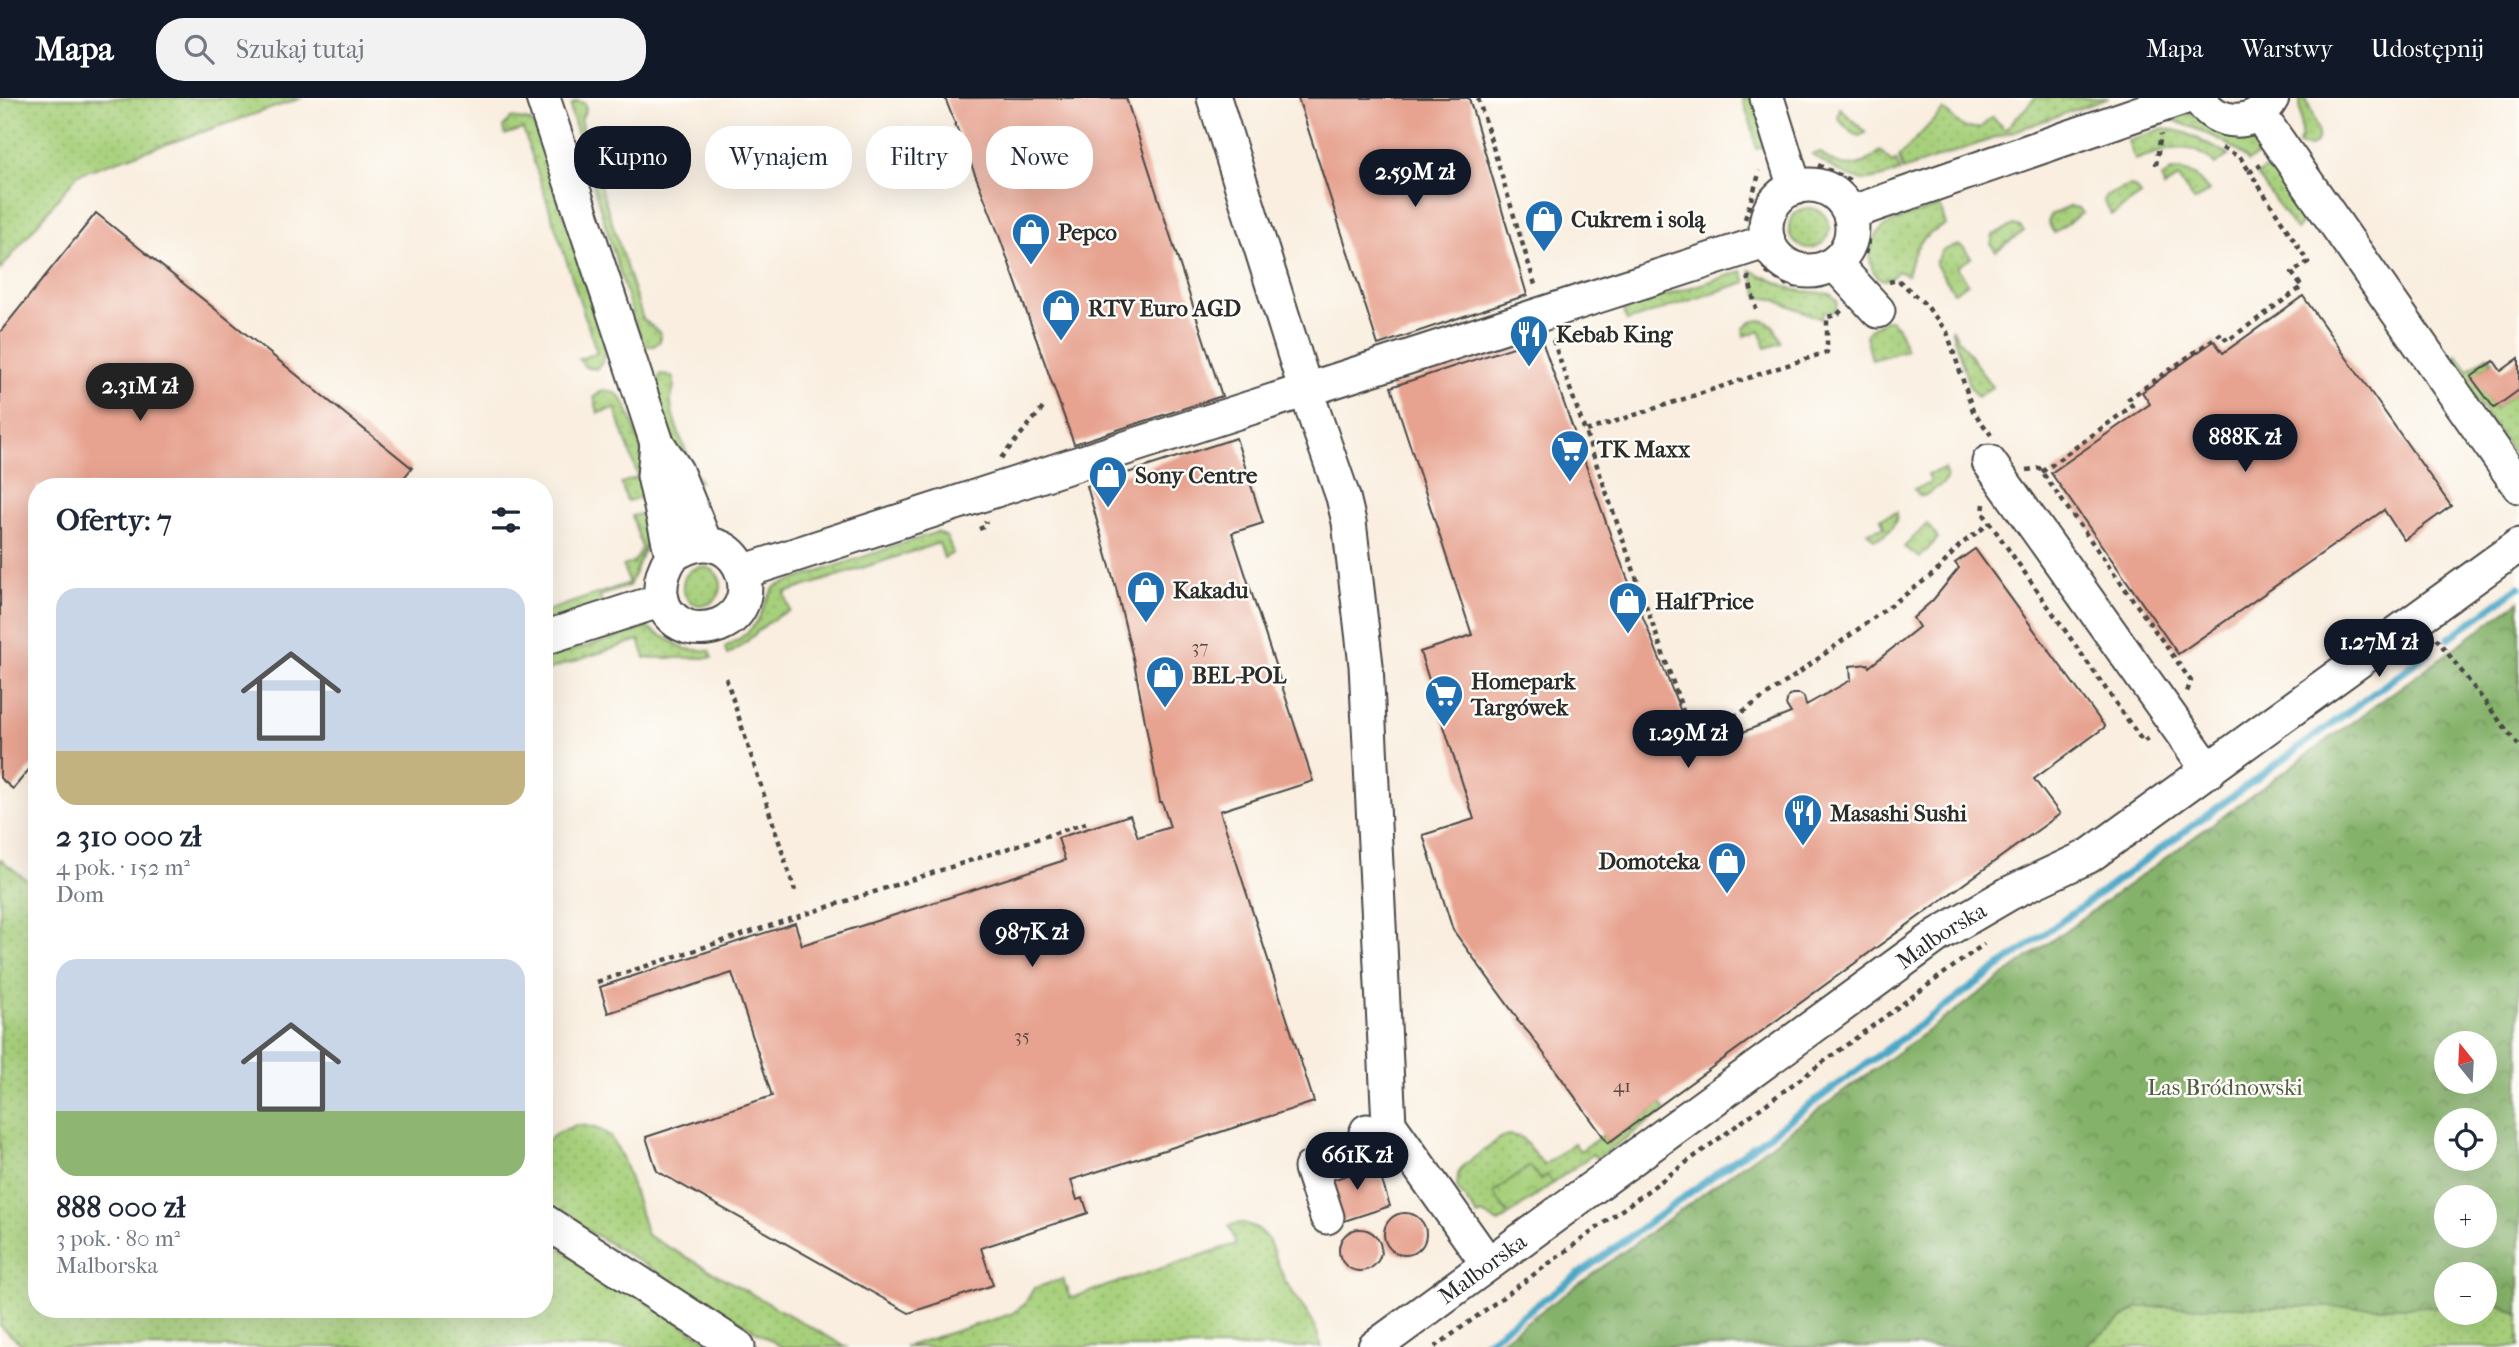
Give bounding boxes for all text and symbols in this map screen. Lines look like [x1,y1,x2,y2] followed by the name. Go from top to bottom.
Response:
[156,18,646,81] search box
[35,30,114,69] text: Mapa
[180,30,218,68] icon: search
[236,34,365,65] text: Szukaj tutaj
[2146,35,2203,63] text: Mapa
[2241,35,2333,63] text: Warstwy
[2371,35,2484,63] text: Udostępnij
[574,126,691,189] chip: Kupno
[705,126,852,189] chip: Wynajem
[866,126,972,189] chip: Filtry
[986,126,1093,189] chip: Nowe
[1343,150,1487,209] pin: 2.59M zł
[1375,158,1455,185] text: 2.59M zł
[1523,198,1565,253] shop icon: Cukrem i solą
[1571,206,1707,234] place label: Cukrem i solą
[1010,211,1052,266] shop icon: Pepco
[1058,219,1117,246] place label: Pepco
[1040,287,1082,342] shop icon: RTV Euro AGD
[1088,295,1241,322] place label: RTV Euro AGD
[1508,313,1550,368] restaurant icon: Kebab King
[1556,321,1673,348] place label: Kebab King
[68,364,212,423] pin: 2.31M zł
[102,372,178,399] text: 2.31M zł
[2180,414,2310,474] pin: 888K zł
[2209,423,2281,450] text: 888K zł
[1549,428,1591,483] supermarket icon: TK Maxx
[1596,436,1691,463] place label: TK Maxx
[1087,454,1129,509] shop icon: Sony Centre
[1135,462,1258,489] place label: Sony Centre
[487,501,525,539] icon: filters
[56,503,172,538] text: Oferty: 7
[1125,569,1167,624] shop icon: Kakadu
[1173,577,1249,604] place label: Kakadu
[1607,580,1649,635] shop icon: HalfPrice
[1655,588,1754,615] place label: HalfPrice
[2307,620,2451,679] pin: 1.27M zł
[2340,628,2418,655] text: 1.27M zł
[228,633,354,759] icon: home
[1192,636,1208,658] house number: 37
[1144,654,1186,709] shop icon: BEL-POL
[1192,662,1287,689] place label: BEL-POL
[1470,668,1577,721] place label: Homepark Targówek
[1423,673,1465,728] supermarket icon: Homepark Targówek
[1616,710,1760,770] pin: 1.29M zł
[1648,719,1728,746] text: 1.29M zł
[1782,792,1824,847] restaurant icon: Masashi Sushi
[1830,800,1967,827] place label: Masashi Sushi
[56,819,201,854] text: 2 310 000 zł
[1706,840,1748,895] shop icon: Domoteka
[1598,848,1701,875] place label: Domoteka
[56,854,190,881] text: 4 pok. · 152 m²
[56,881,104,908] text: Dom
[1891,897,1992,975] street label: Malborska
[967,910,1097,969] pin: 987K zł
[996,918,1068,945] text: 987K zł
[228,1004,354,1130] icon: home
[1014,1025,1030,1047] house number: 35
[2434,1031,2497,1094] north arrow
[2434,1031,2497,1325] map controls
[2147,1074,2303,1101] park label: Las Bródnowski
[1613,1075,1631,1097] house number: 41
[2434,1108,2497,1171] button: locate
[1292,1132,1422,1192] pin: 661K zł
[1321,1141,1393,1168] text: 661K zł
[2434,1185,2497,1248] button: +
[56,1190,185,1225] text: 888 000 zł
[56,1225,180,1252] text: 3 pok. · 80 m²
[1433,1228,1532,1310] street label: Malborska
[56,1252,158,1279] text: Malborska
[2434,1262,2497,1325] button: −

